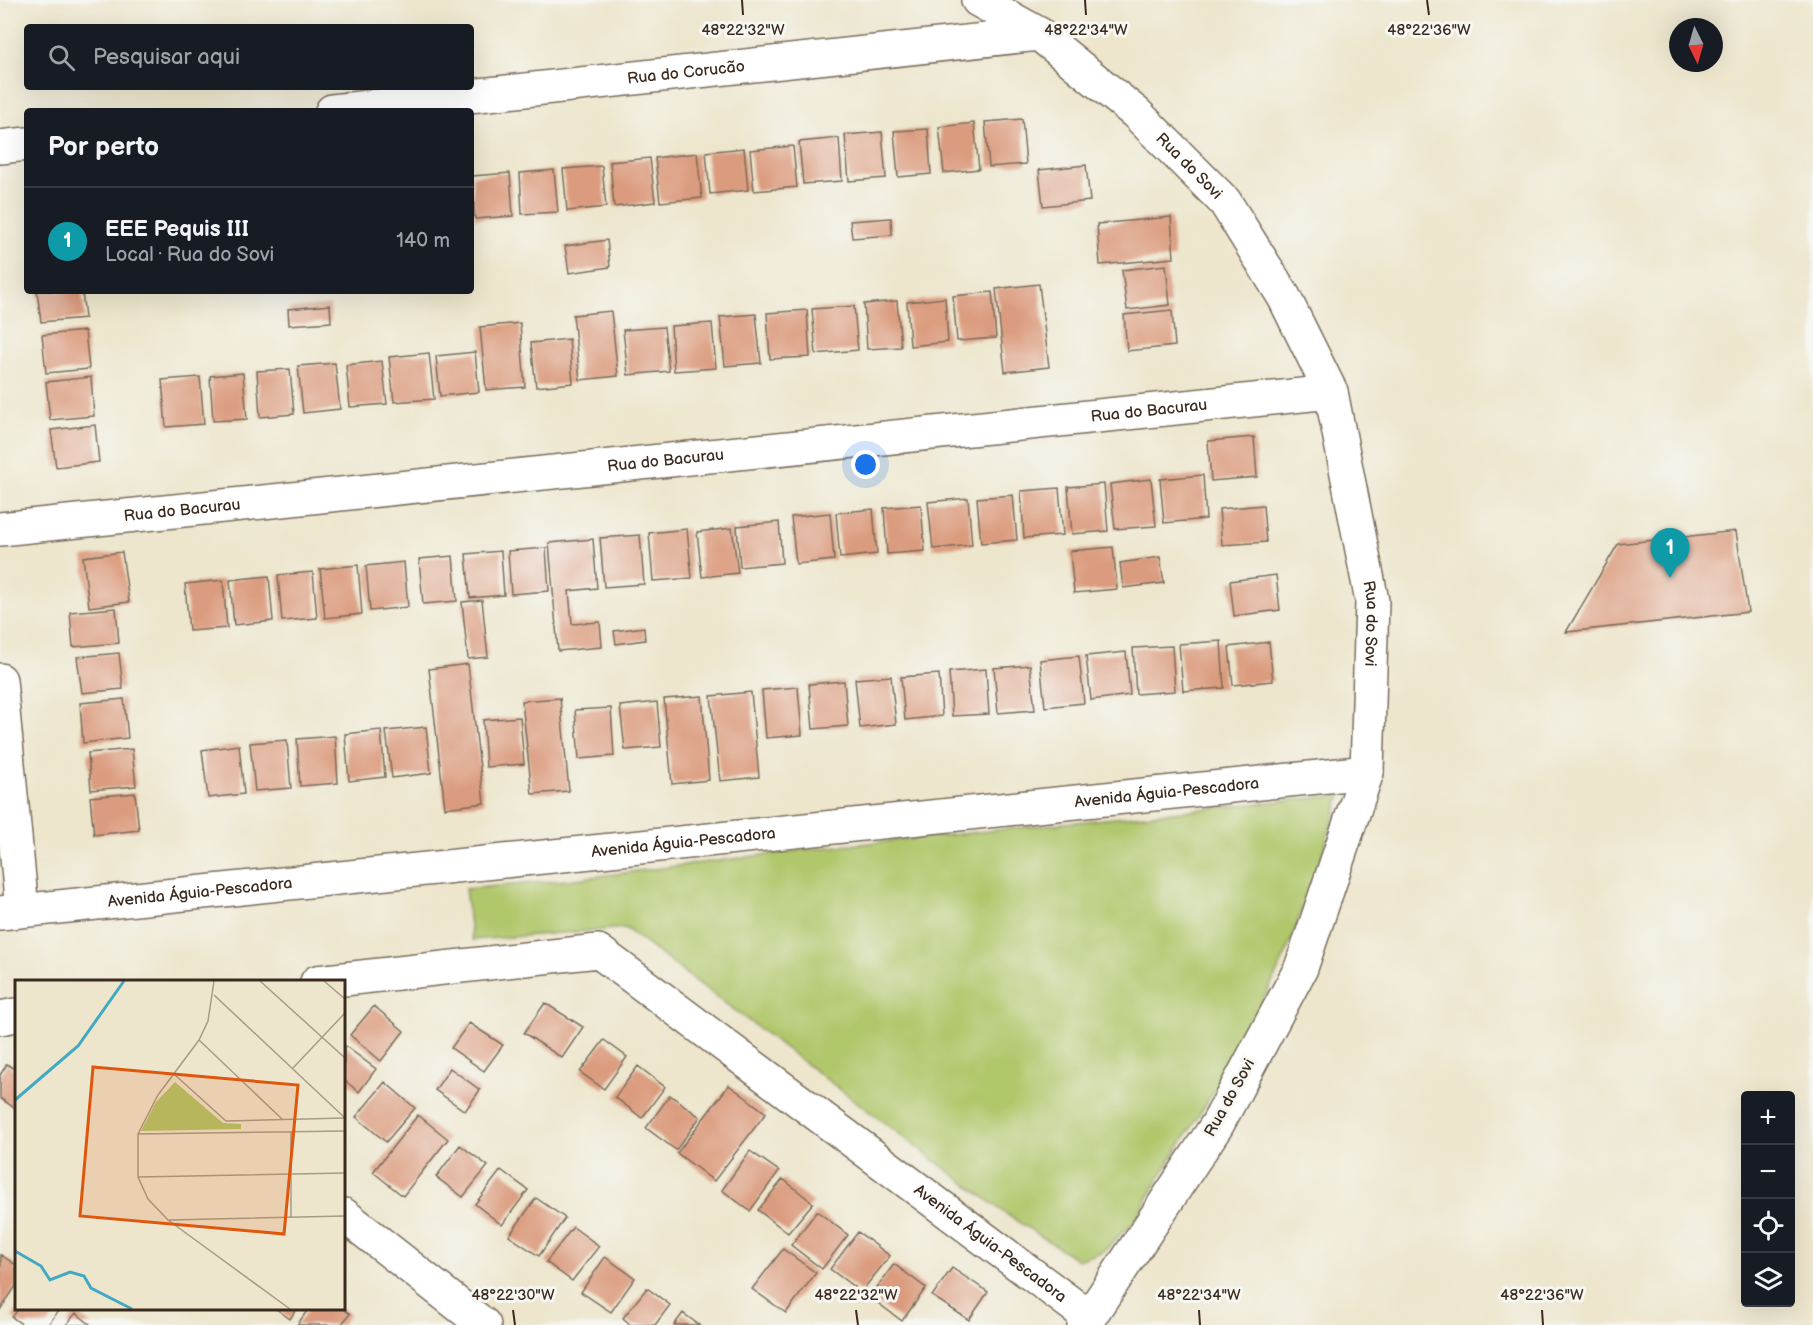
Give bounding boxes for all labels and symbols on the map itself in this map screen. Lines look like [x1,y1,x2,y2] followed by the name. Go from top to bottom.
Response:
[1669,18,1723,72] north arrow
[701,21,785,40] text: 48°22'32"W
[1044,21,1128,40] text: 48°22'34"W
[1387,21,1471,40] text: 48°22'36"W
[626,57,746,88] street label: Rua do Corucão
[1152,129,1226,203] street label: Rua do Sovi
[1090,395,1208,426] street label: Rua do Bacurau
[606,445,725,476] street label: Rua do Bacurau
[851,450,880,479] your location
[123,495,241,526] street label: Rua do Bacurau
[1650,528,1690,578] pin: 1
[1359,579,1382,667] street label: Rua do Sovi
[1074,774,1260,812] street label: Avenida Águia-Pescadora
[590,824,777,861] street label: Avenida Águia-Pescadora
[107,873,293,911] street label: Avenida Águia-Pescadora
[15,980,345,1310] inset map
[1201,1056,1259,1140] street label: Rua do Sovi
[910,1180,1070,1306] street label: Avenida Águia-Pescadora
[471,1286,555,1305] text: 48°22'30"W
[814,1286,898,1305] text: 48°22'32"W
[1157,1286,1241,1305] text: 48°22'34"W
[1500,1286,1584,1305] text: 48°22'36"W

